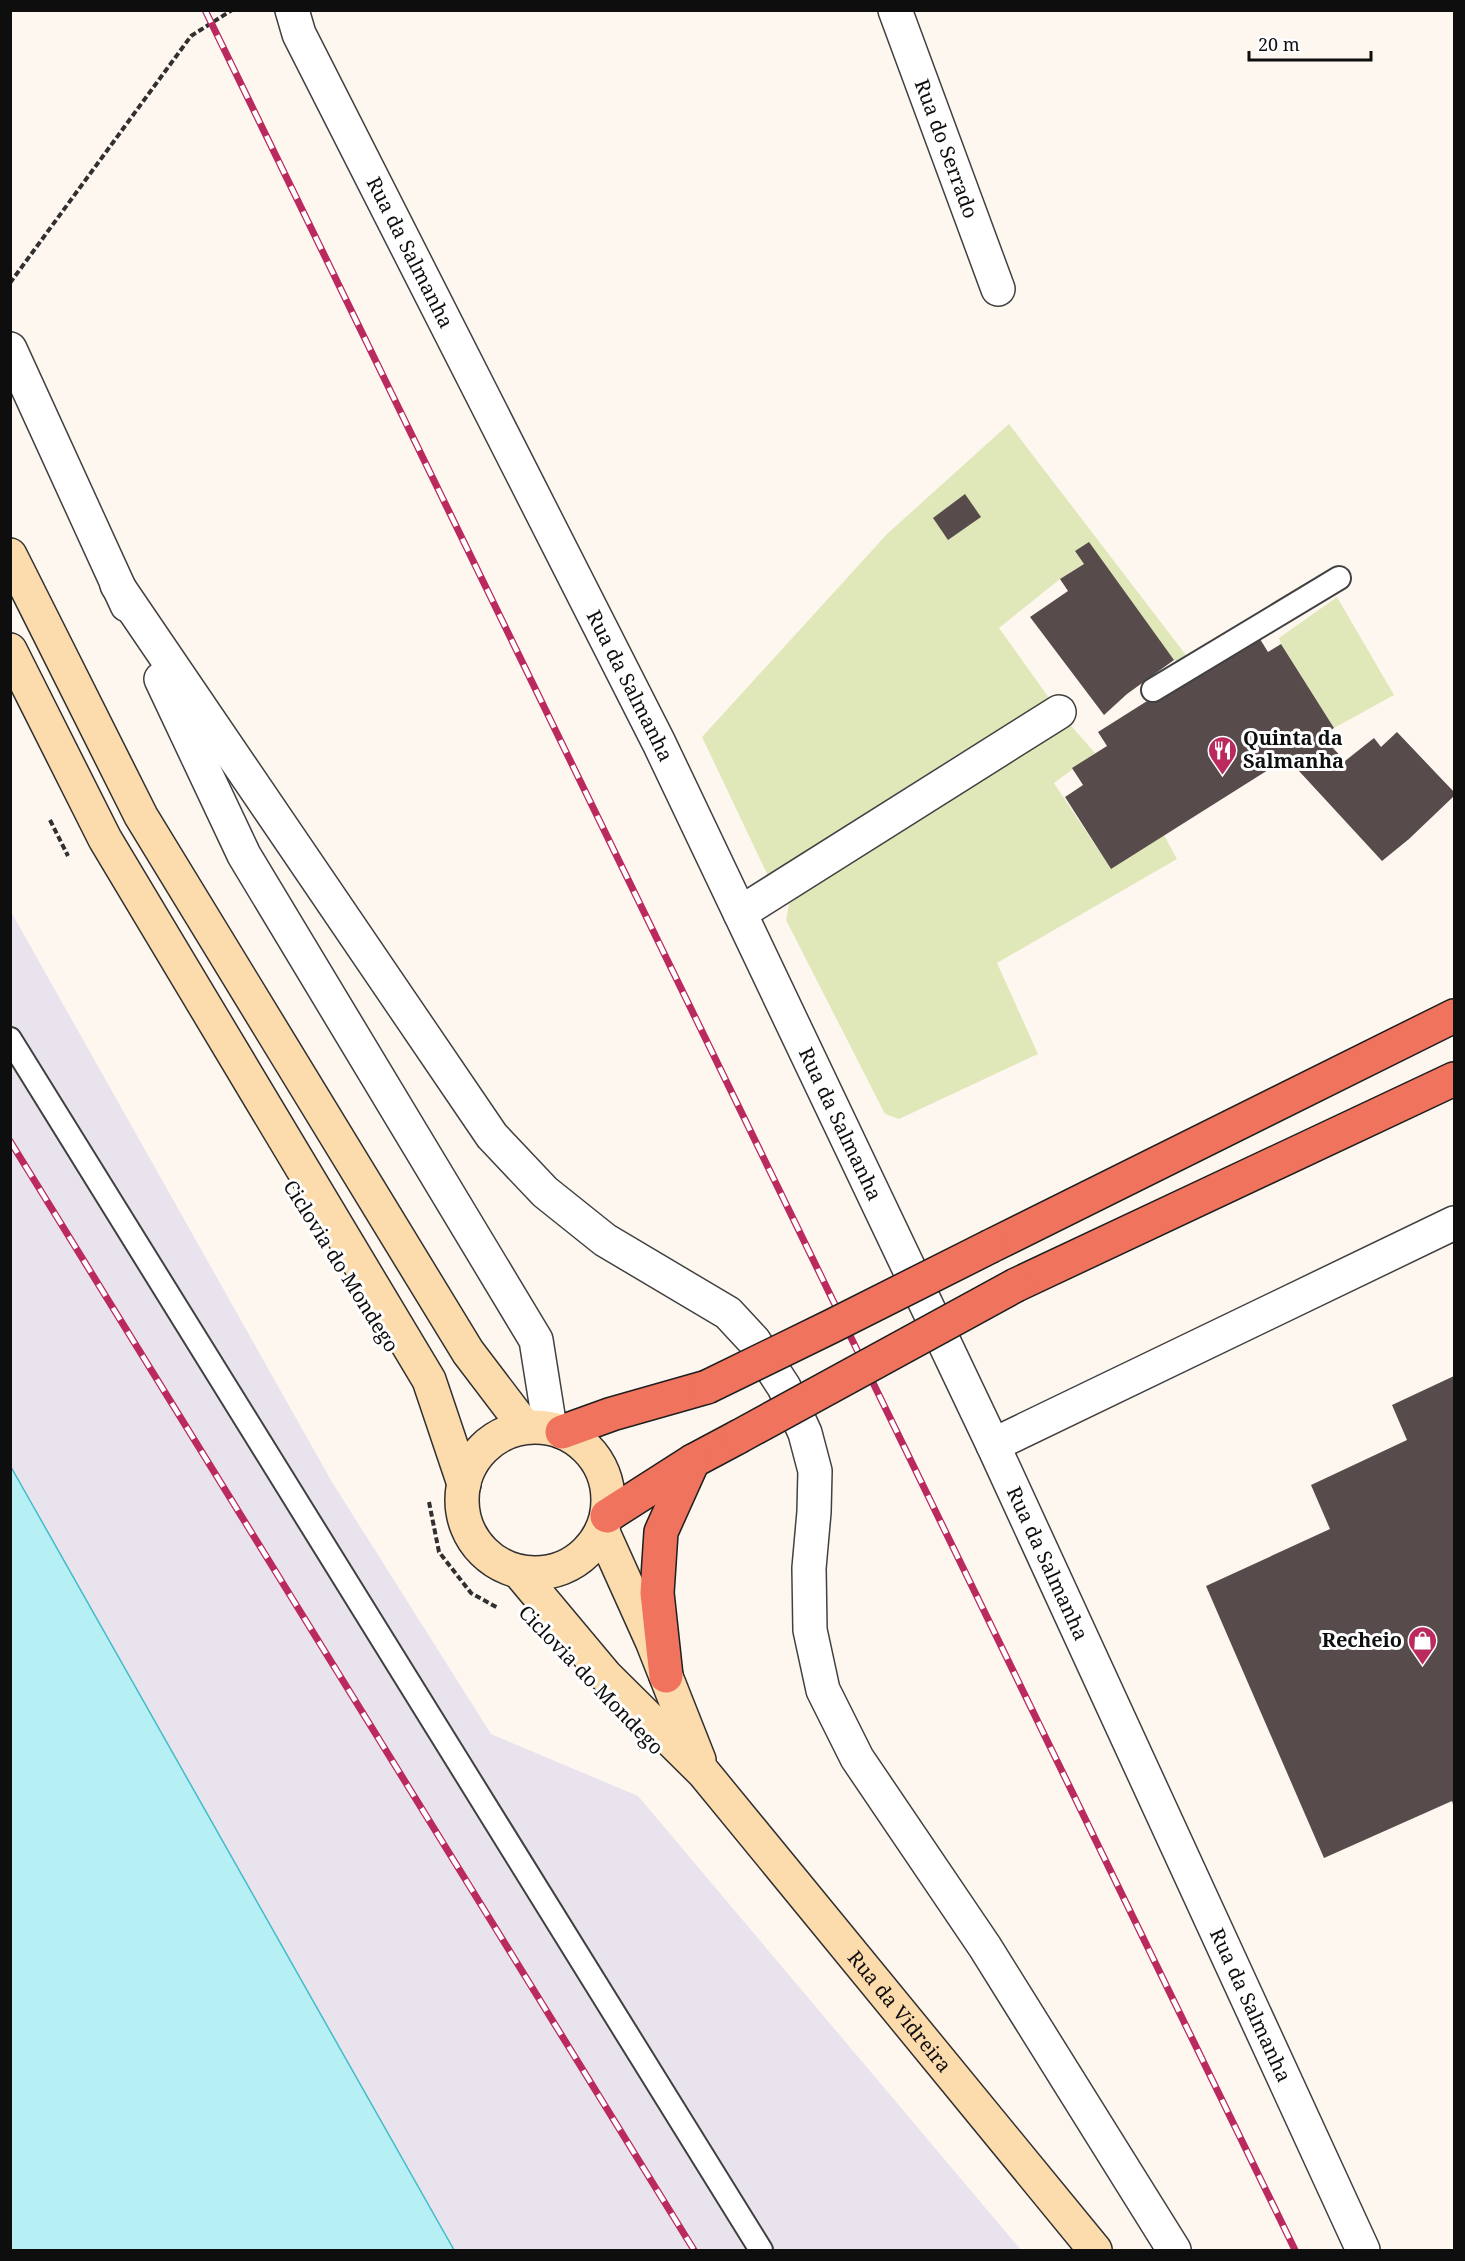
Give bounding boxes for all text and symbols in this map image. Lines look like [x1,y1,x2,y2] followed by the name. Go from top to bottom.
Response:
[1249,24,1370,62] scale bar
[1258,32,1300,56] text: 20 m
[909,75,985,222] street label: Rua do Serrado
[361,172,460,333] street label: Rua da Salmanha
[581,605,680,766] street label: Rua da Salmanha
[1243,724,1344,774] place label: Quinta da Salmanha
[1206,734,1238,776] restaurant icon: Quinta da Salmanha
[793,1043,889,1205] street label: Rua da Salmanha
[277,1175,405,1357] street label: Ciclovia do Mondego
[1001,1482,1095,1645] street label: Rua da Salmanha
[513,1599,670,1760] street label: Ciclovia do Mondego
[1407,1624,1439,1666] shop icon: Recheio
[1322,1626,1402,1653] place label: Recheio
[1204,1924,1298,2086] street label: Rua da Salmanha
[842,1945,958,2078] street label: Rua da Vidreira

